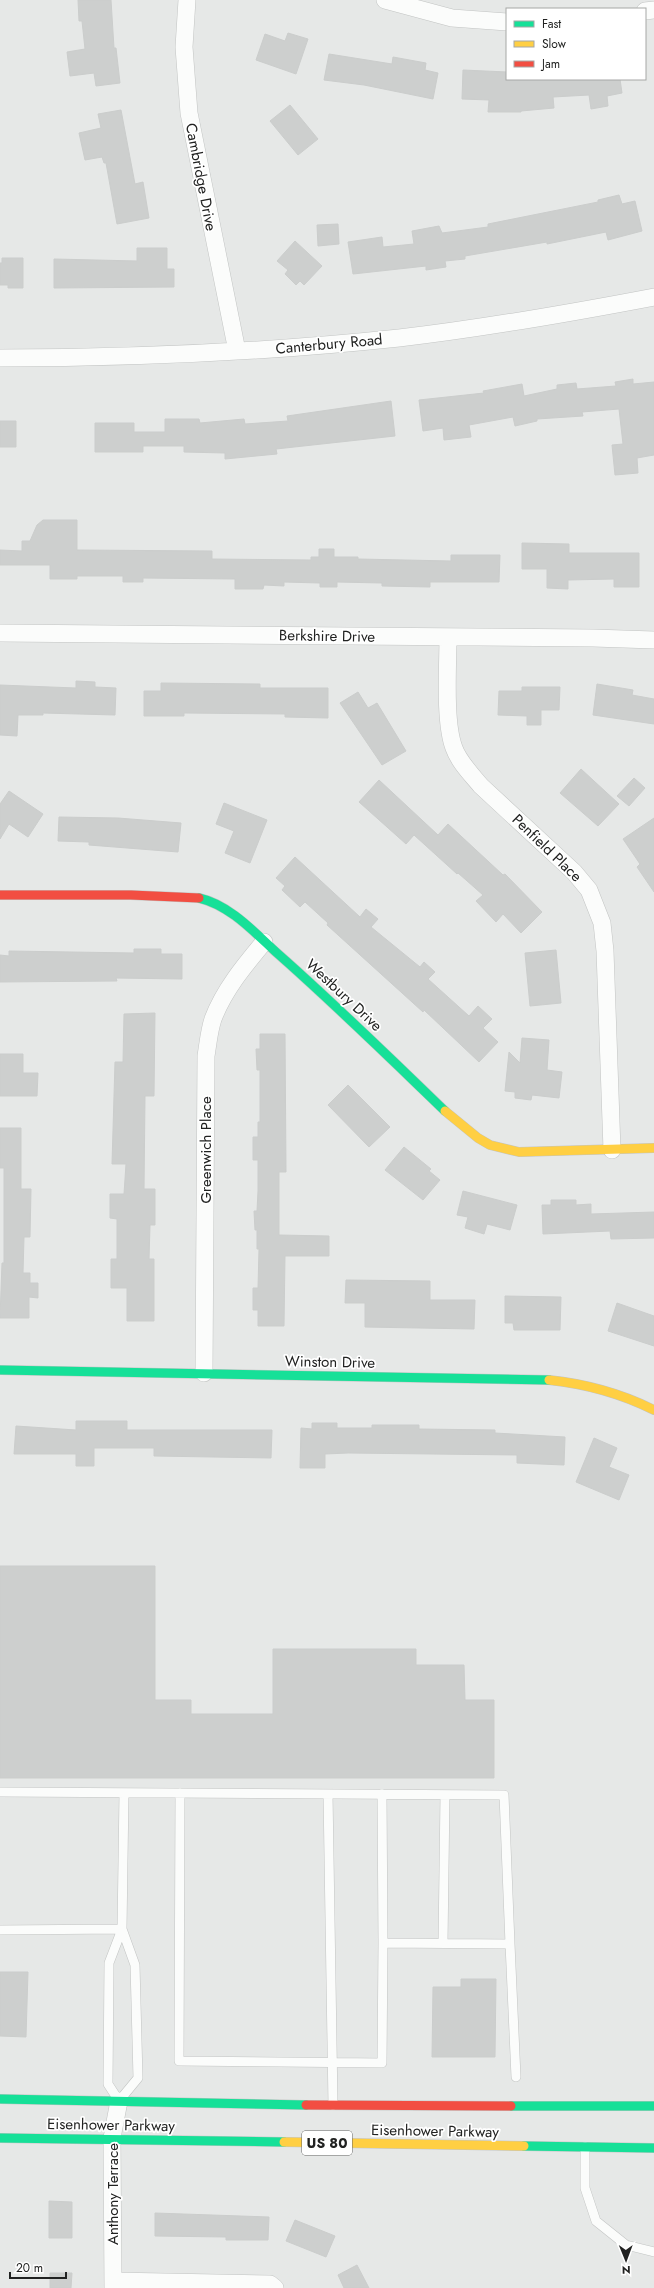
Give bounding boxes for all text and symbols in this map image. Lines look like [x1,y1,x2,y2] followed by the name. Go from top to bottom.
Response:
[506,8,646,80] legend
[542,15,561,33] text: Fast
[542,35,567,53] text: Slow
[540,55,560,73] text: Jam
[180,121,222,233] street label: Cambridge Drive
[275,328,383,360] street label: Canterbury Road
[279,624,376,648] street label: Berkshire Drive
[507,809,587,887] street label: Penfield Place
[301,954,387,1036] street label: Westbury Drive
[195,1096,217,1204] street label: Greenwich Place
[285,1350,376,1374] street label: Winston Drive
[47,2113,176,2137] street label: Eisenhower Parkway
[371,2119,500,2143] street label: Eisenhower Parkway
[302,2131,352,2155] road number: US 80
[102,2143,124,2245] street label: Anthony Terrace
[606,2240,646,2280] north arrow
[10,2254,66,2280] scale bar
[16,2259,43,2277] text: 20 m
[622,2262,631,2278] text: N

